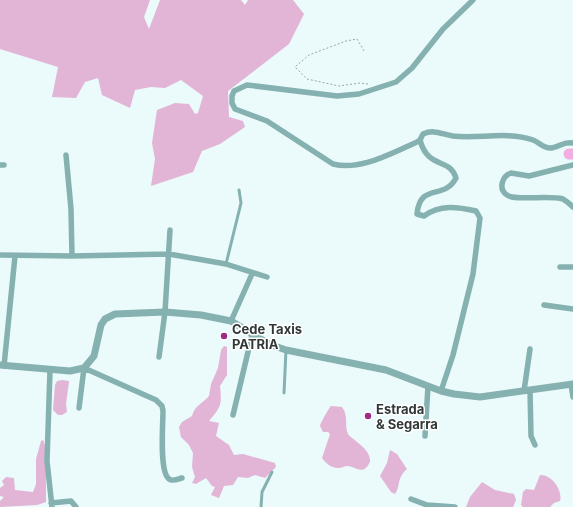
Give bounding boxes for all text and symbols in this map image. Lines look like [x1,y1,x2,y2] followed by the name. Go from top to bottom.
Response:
[232,321,302,352] place label: Cede Taxis PATRIA
[219,331,229,341] marker: Cede Taxis PATRIA
[376,401,438,432] place label: Estrada & Segarra
[363,411,373,421] marker: Estrada & Segarra

